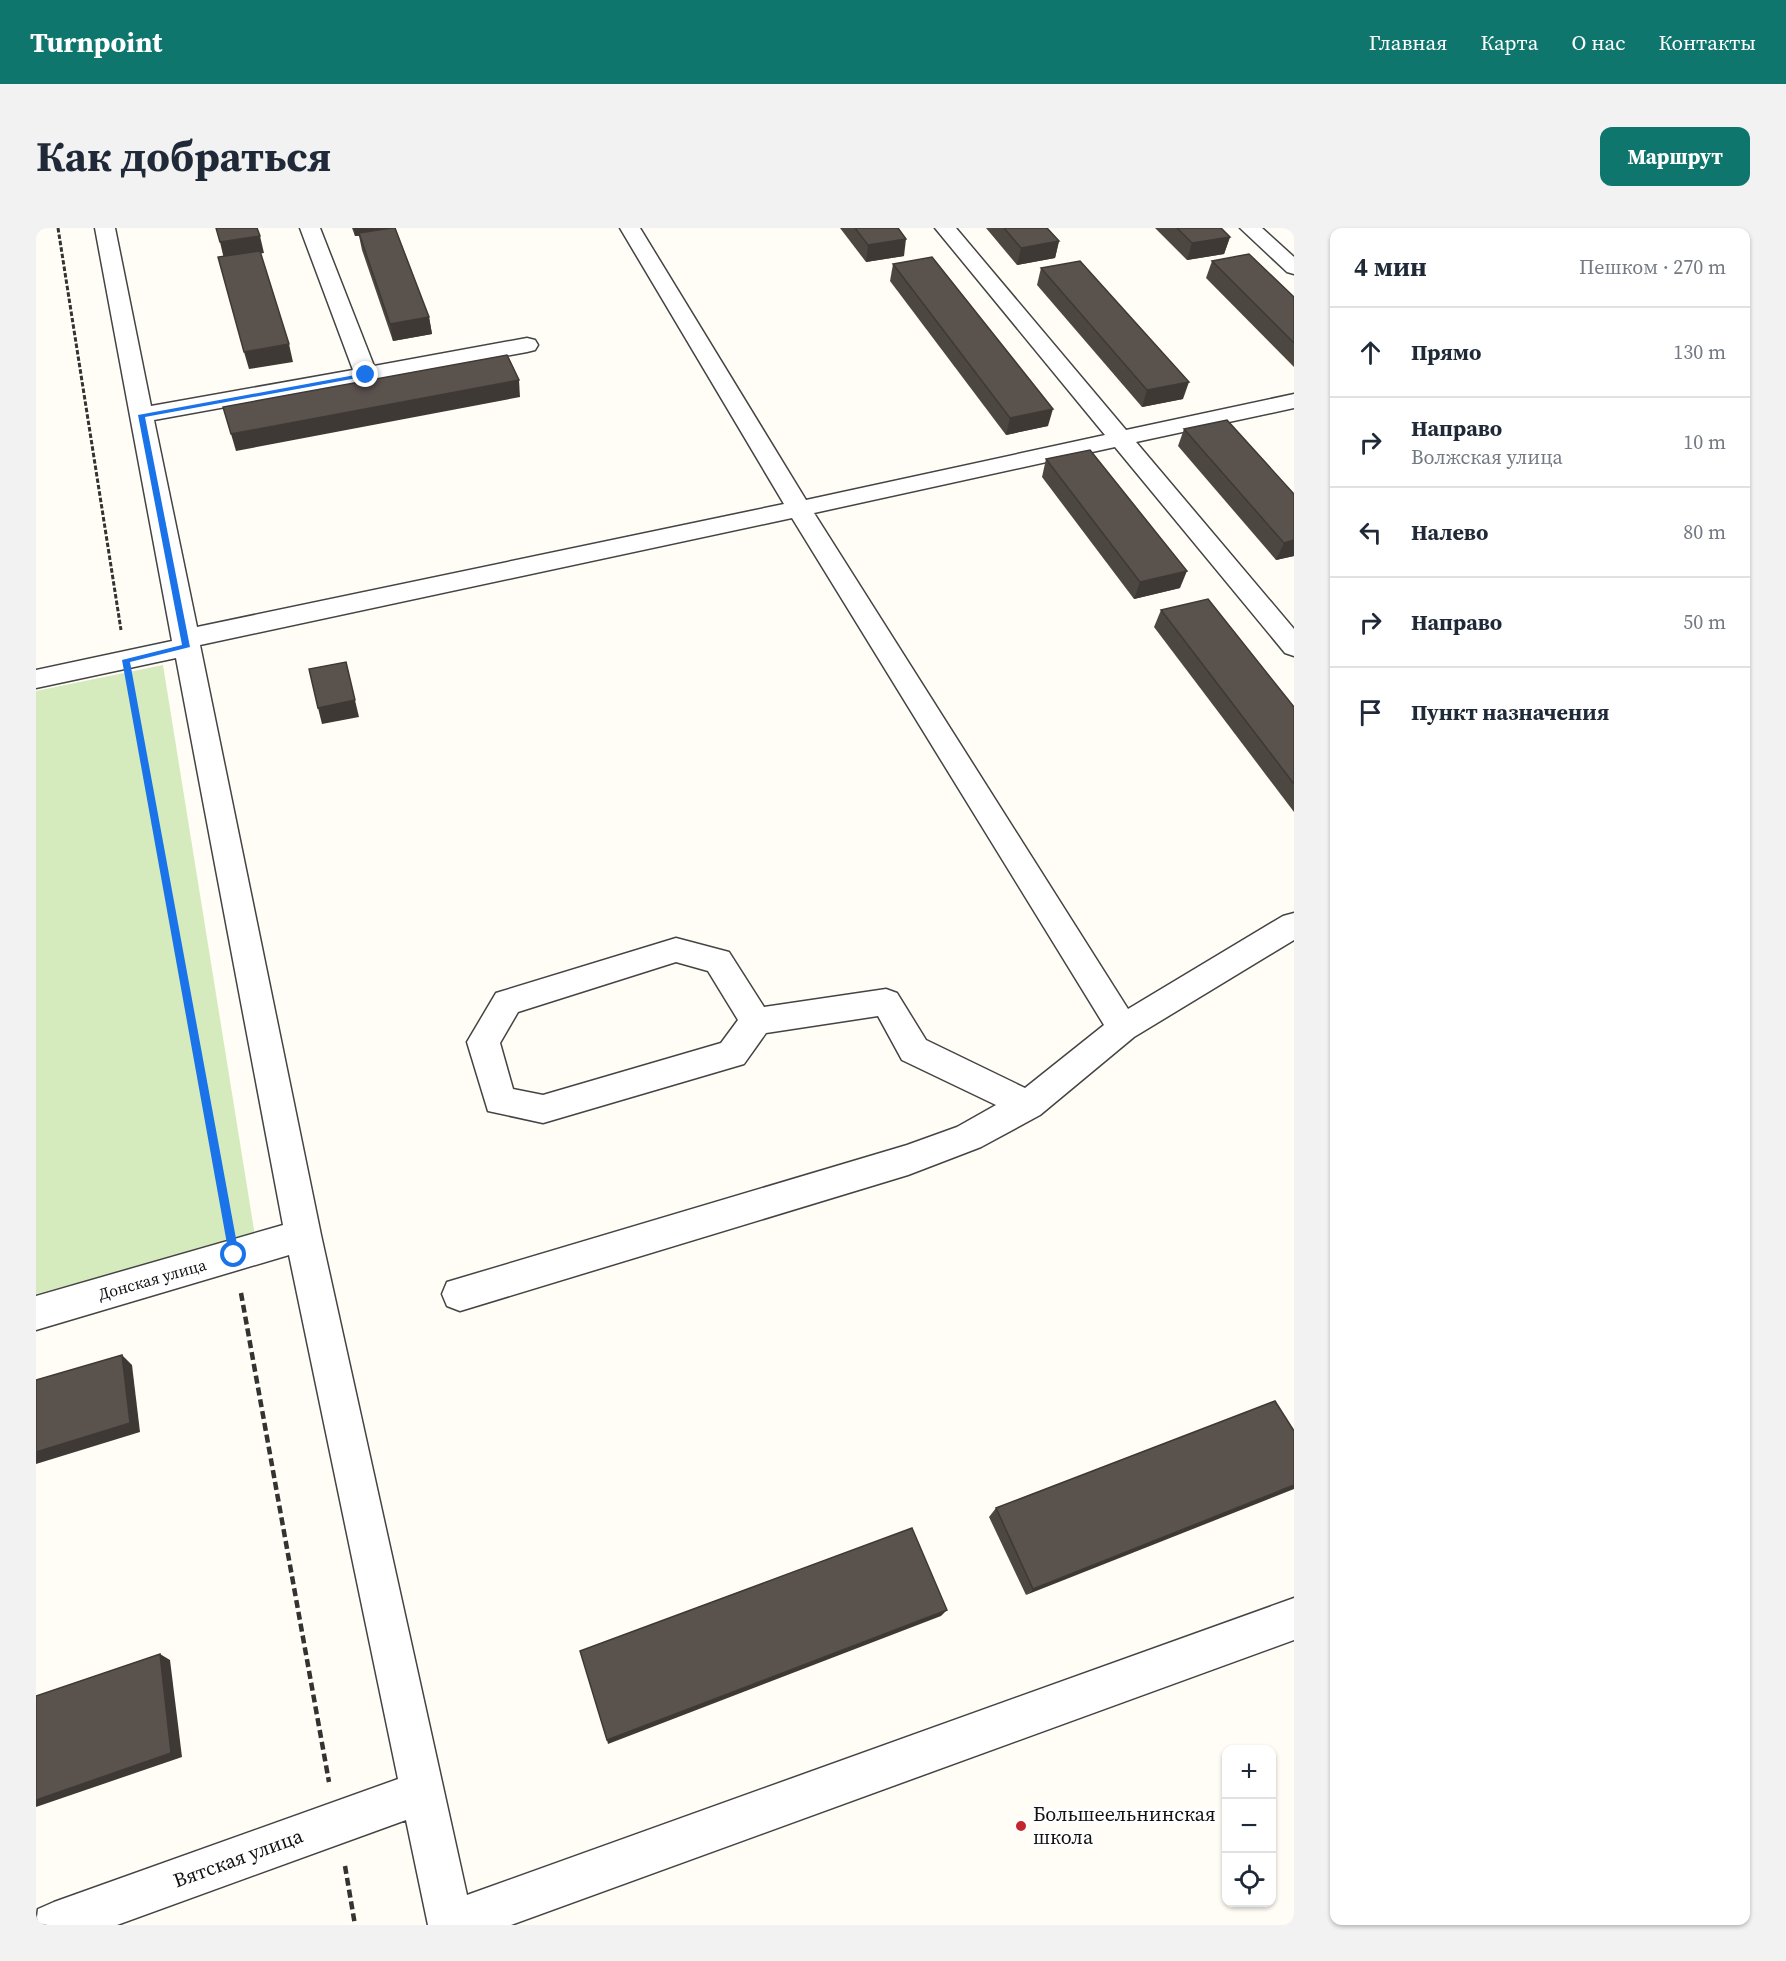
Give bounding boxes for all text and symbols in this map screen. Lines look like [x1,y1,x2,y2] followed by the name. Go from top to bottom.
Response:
[30,23,162,61] text: Turnpoint
[1369,28,1447,57] text: Главная
[1480,28,1538,57] text: Карта
[1571,28,1625,57] text: О нас
[1658,28,1756,57] text: Контакты
[36,127,331,185] text: Как добраться
[1600,127,1750,186] button: Маршрут
[1354,249,1427,285] text: 4 мин
[1579,253,1726,281] text: Пешком · 270 m
[1354,336,1387,369] icon: ahead
[1411,337,1481,367] text: Прямо
[1673,338,1726,366] text: 130 m
[352,361,378,387] route end
[1411,413,1502,443] text: Направо
[1354,426,1387,459] icon: right
[1683,428,1726,456] text: 10 m
[1411,443,1563,471] text: Волжская улица
[1354,516,1387,549] icon: left
[1411,517,1488,547] text: Налево
[1683,518,1726,546] text: 80 m
[1354,606,1387,639] icon: right
[1411,607,1502,637] text: Направо
[1683,608,1726,636] text: 50 m
[1354,696,1387,729] icon: arrive
[1411,697,1609,727] text: Пункт назначения
[220,1241,246,1267] route start
[95,1253,209,1305] street label: Донская улица
[1222,1745,1276,1907] map controls
[1222,1745,1276,1799] button: +
[1222,1799,1276,1853] button: −
[1033,1800,1216,1851] place label: Большеельнинская школа
[1014,1819,1028,1833] marker: Большеельнинская школа
[169,1821,307,1894] street label: Вятская улица
[1222,1853,1276,1907] button: locate

